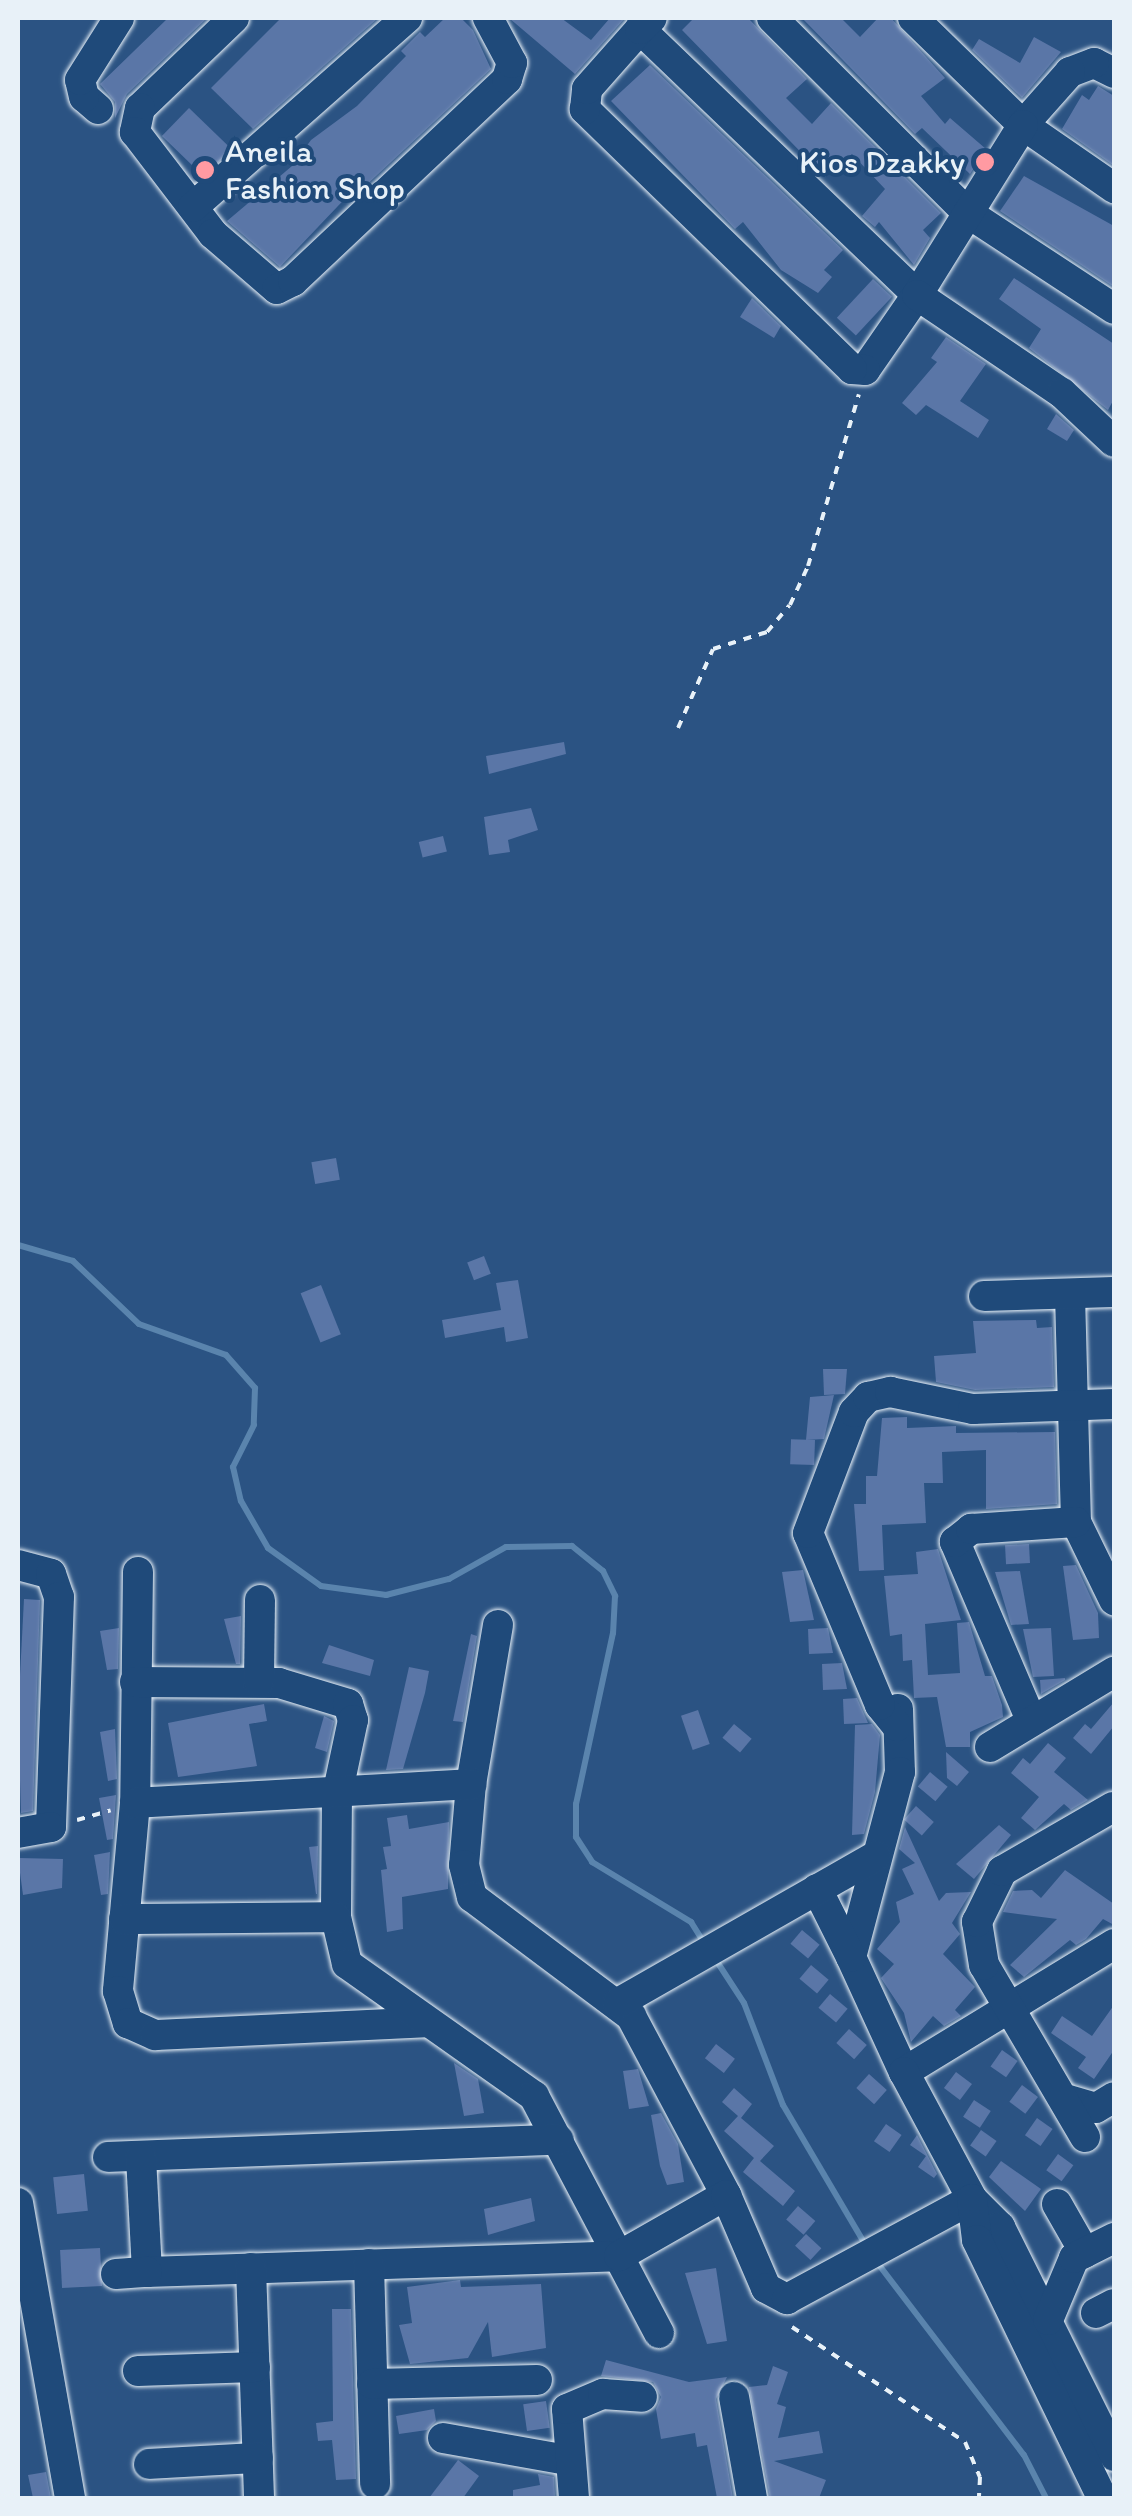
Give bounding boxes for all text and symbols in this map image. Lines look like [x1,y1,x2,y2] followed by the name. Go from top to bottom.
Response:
[225,133,405,208] place label: Aneila Fashion Shop
[798,143,965,181] place label: Kios Dzakky
[974,151,996,173] marker: Kios Dzakky
[194,159,216,181] marker: Aneila Fashion Shop

